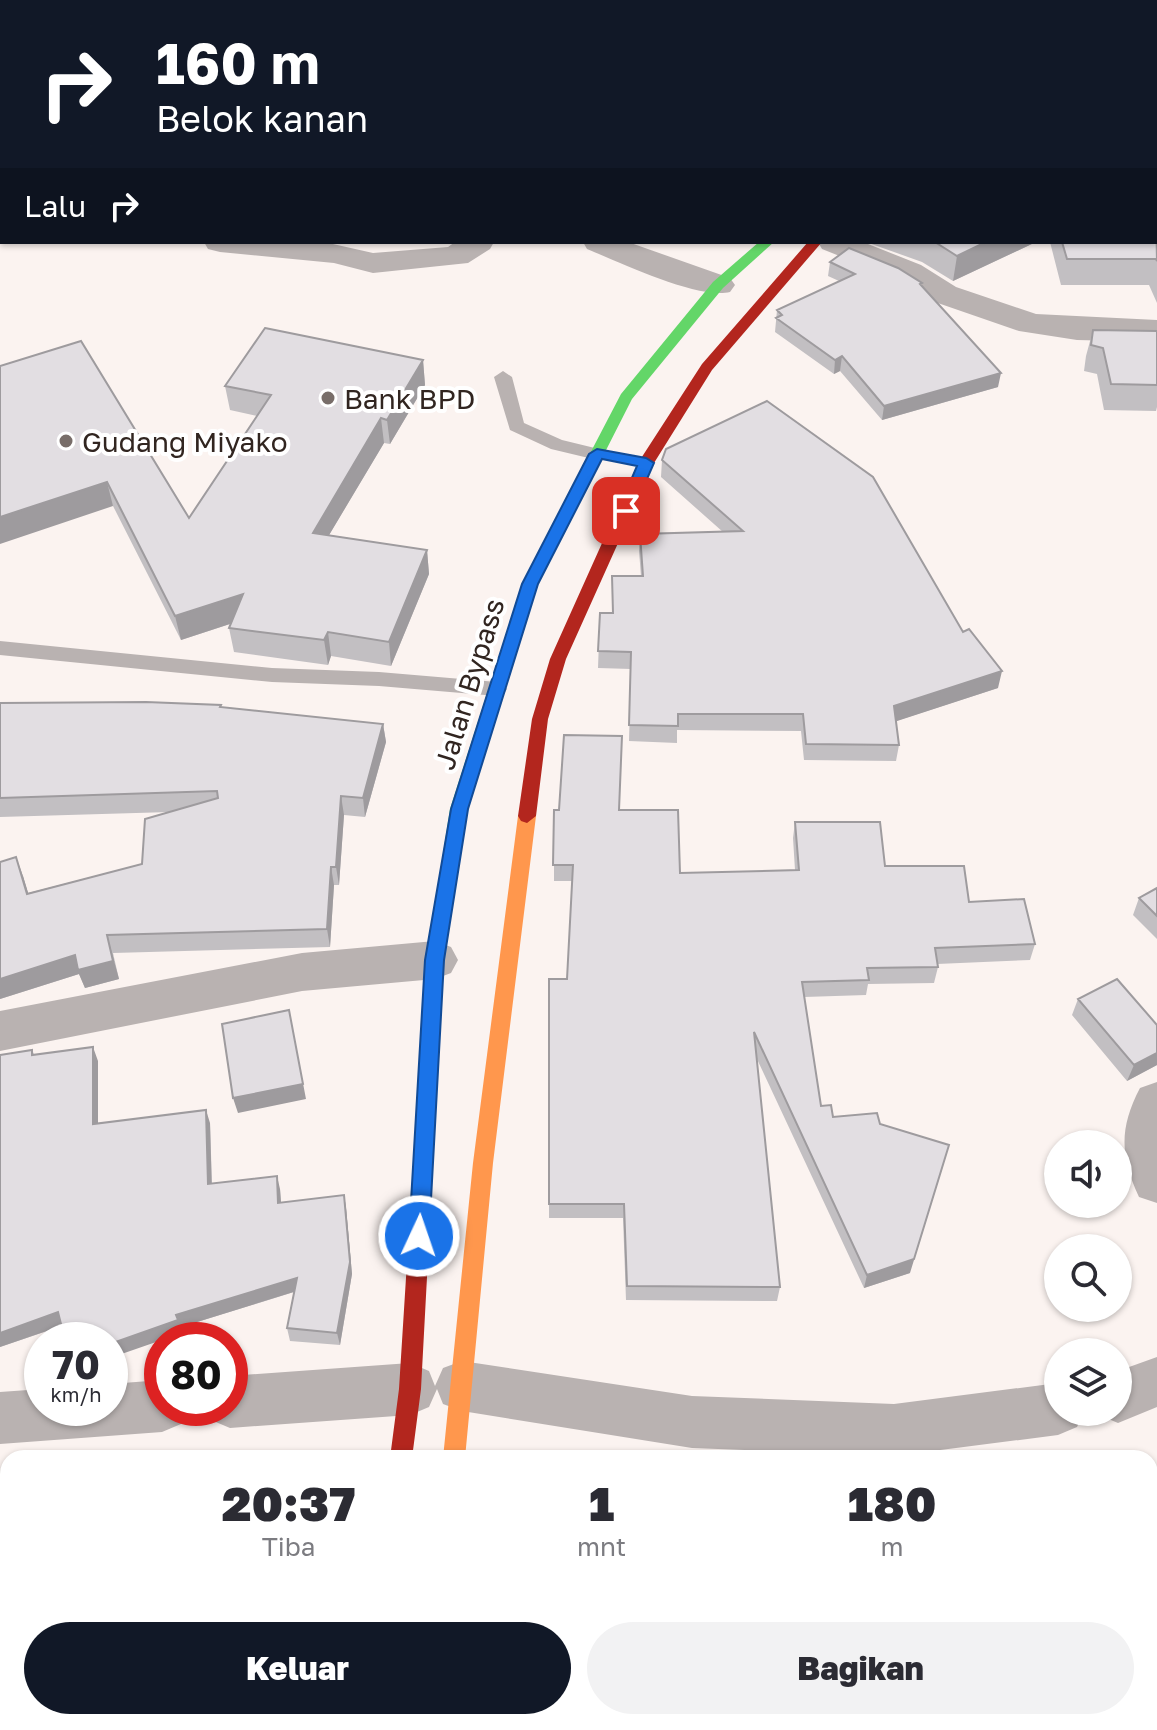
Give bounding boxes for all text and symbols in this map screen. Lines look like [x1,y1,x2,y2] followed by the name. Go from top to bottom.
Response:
[156,29,320,96] text: 160 m
[24,32,128,136] icon: right
[156,97,368,140] text: Belok kanan
[102,184,146,228] icon: right
[24,188,86,224] text: Lalu
[344,382,475,415] place label: Bank BPD
[319,389,337,407] marker: Bank BPD
[82,425,287,458] place label: Gudang Miyako
[57,432,75,450] marker: Gudang Miyako
[592,477,660,545] pin
[604,489,648,533] icon: arrive
[427,594,511,774] street label: Jalan Bypass
[1044,1130,1132,1426] map controls
[1044,1130,1132,1218] button: sound
[377,1194,461,1278] position arrow
[1044,1234,1132,1322] button: search
[144,1322,248,1426] speed limit sign: 80
[1044,1338,1132,1426] button: layers
[52,1340,100,1388] text: 70
[51,1382,101,1406] text: km/h
[222,1474,355,1532] text: 20:37
[589,1474,614,1532] text: 1
[848,1474,936,1532] text: 180
[262,1531,315,1562] text: Tiba
[577,1531,626,1562] text: mnt
[881,1531,904,1562] text: m
[24,1622,571,1714] button: Keluar
[587,1622,1134,1714] button: Bagikan

